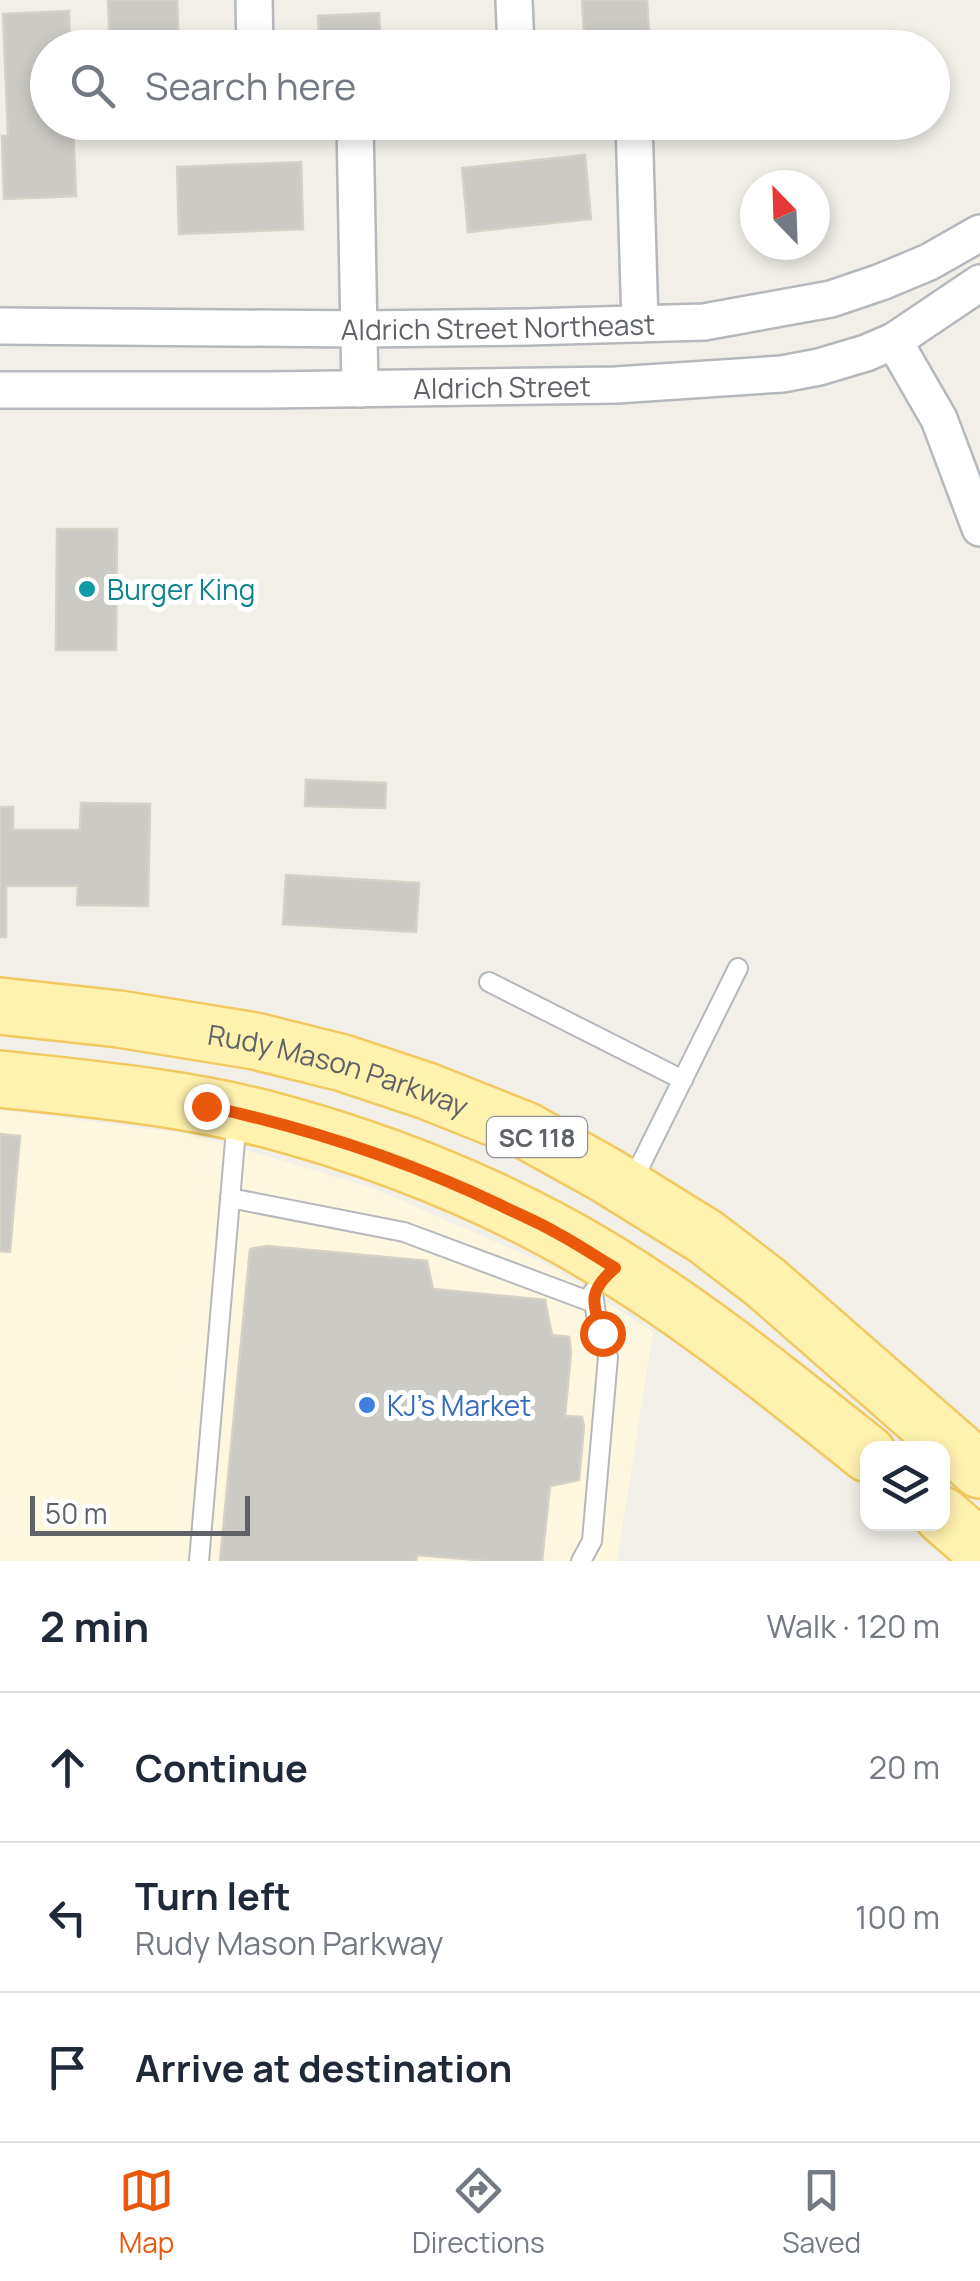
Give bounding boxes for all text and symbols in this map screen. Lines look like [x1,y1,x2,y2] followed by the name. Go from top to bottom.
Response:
[30,30,950,140] search box
[65,58,120,113] icon: search
[145,59,356,111] text: Search here
[740,170,830,260] north arrow
[341,304,656,348] street label: Aldrich Street Northeast
[413,366,591,407] street label: Aldrich Street
[107,570,255,608] place label: Burger King
[76,578,98,600] marker: Burger King
[205,1015,474,1125] street label: Rudy Mason Parkway
[184,1084,230,1130] route end
[487,1117,587,1157] road number: SC 118
[580,1311,626,1357] route start
[387,1386,531,1424] place label: KJ's Market
[356,1394,378,1416] marker: KJ's Market
[860,1441,950,1531] map controls
[860,1441,950,1531] button: layers
[30,1491,250,1536] scale bar
[45,1494,108,1532] text: 50 m
[40,1597,149,1655] text: 2 min
[767,1604,940,1648] text: Walk · 120 m
[40,1740,95,1795] icon: ahead
[135,1741,308,1793] text: Continue
[869,1745,940,1789] text: 20 m
[135,1869,291,1921] text: Turn left
[40,1890,95,1945] icon: left
[855,1895,940,1939] text: 100 m
[135,1921,443,1965] text: Rudy Mason Parkway
[40,2040,95,2095] icon: arrive
[135,2041,512,2093] text: Arrive at destination
[119,2163,174,2261] tab: Map
[412,2163,545,2261] tab: Directions
[782,2163,861,2261] tab: Saved

